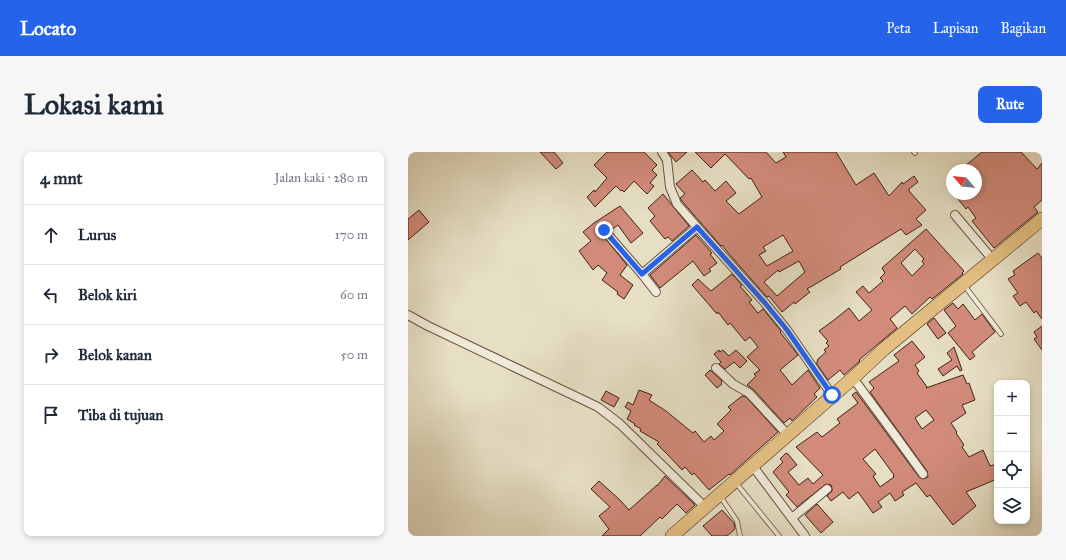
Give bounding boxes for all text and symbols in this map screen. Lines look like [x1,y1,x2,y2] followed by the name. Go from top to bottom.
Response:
[20,17,76,40] text: Locato
[886,20,911,37] text: Peta
[933,20,978,37] text: Lapisan
[1000,20,1046,37] text: Bagikan
[978,86,1042,123] button: Rute
[24,87,164,122] text: Lokasi kami
[946,164,982,200] north arrow
[40,168,83,189] text: 4 mnt
[275,170,368,186] text: Jalan kaki · 280 m
[595,221,613,239] route end
[40,224,62,246] icon: ahead
[78,226,116,244] text: Lurus
[335,227,368,243] text: 170 m
[40,284,62,306] icon: left
[78,286,137,304] text: Belok kiri
[340,287,368,303] text: 60 m
[40,344,62,366] icon: right
[78,346,152,364] text: Belok kanan
[341,347,368,363] text: 50 m
[994,380,1030,524] map controls
[994,380,1030,416] button: +
[823,386,841,404] route start
[40,404,62,426] icon: arrive
[78,406,163,424] text: Tiba di tujuan
[994,416,1030,452] button: −
[994,452,1030,488] button: locate
[994,488,1030,524] button: layers

